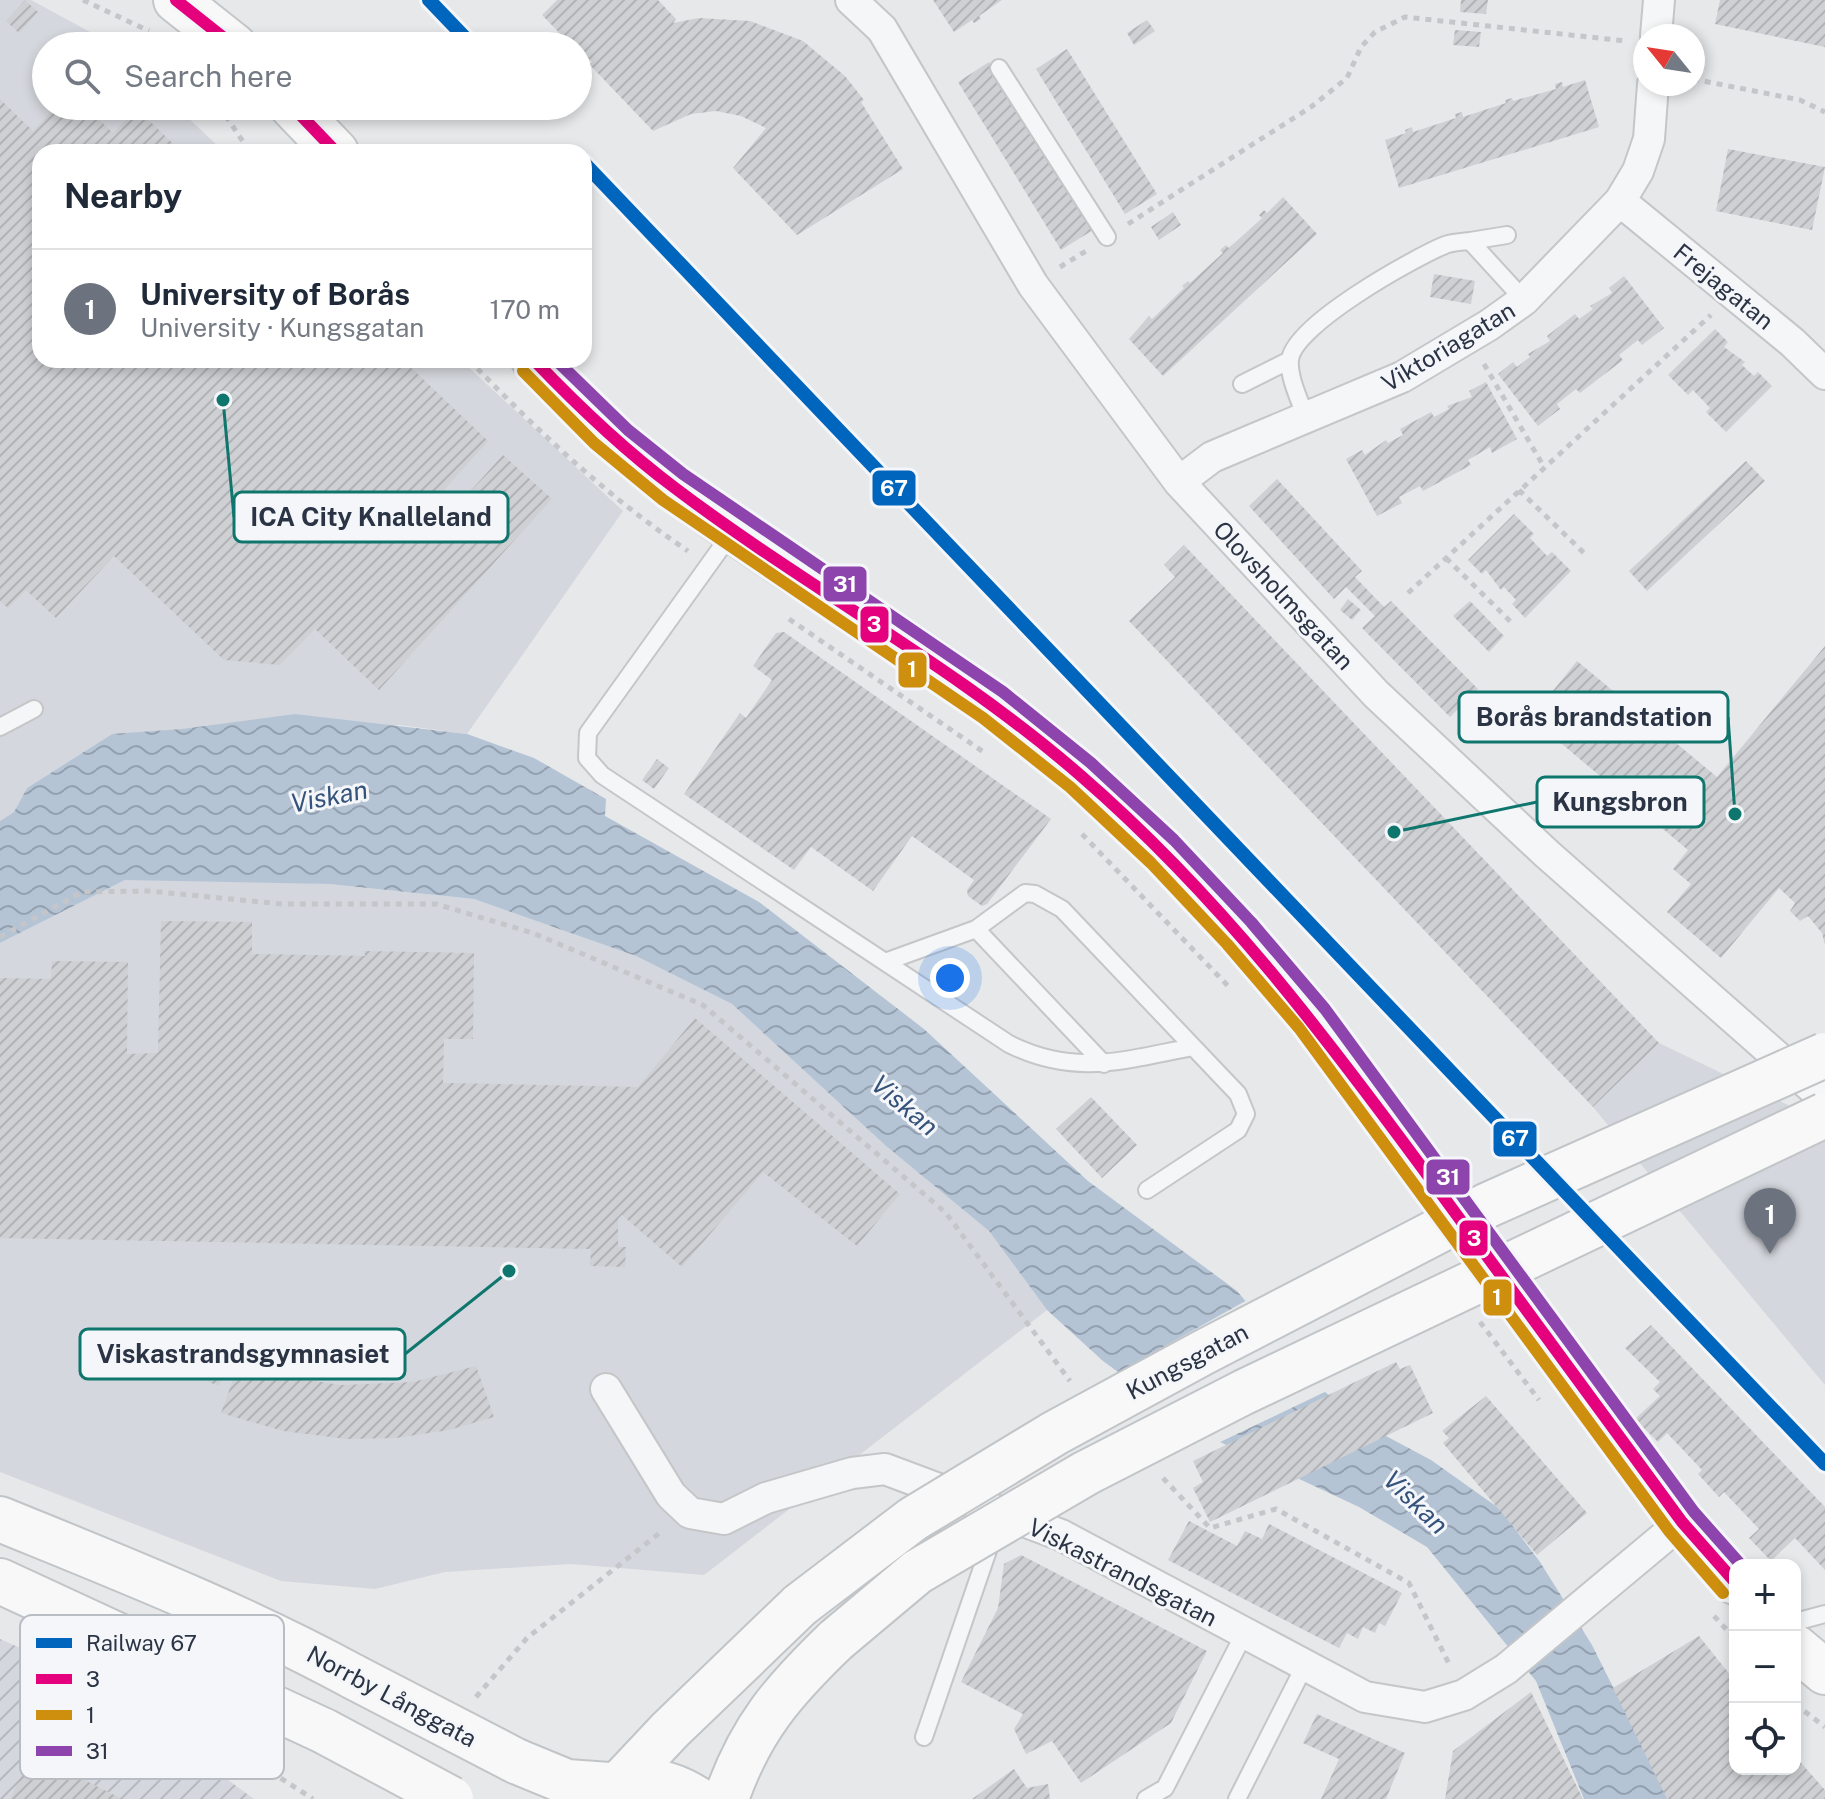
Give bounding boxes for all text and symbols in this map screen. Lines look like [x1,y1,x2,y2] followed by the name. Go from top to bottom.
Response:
[1633,24,1705,96] north arrow
[32,32,592,120] search box
[60,54,104,98] icon: search
[124,58,292,94] text: Search here
[64,176,182,216] text: Nearby
[1668,237,1780,335] street label: Frejagatan
[140,276,410,312] text: University of Borås
[84,294,96,325] text: 1
[490,294,560,325] text: 170 m
[1376,295,1520,397] street label: Viktoriagatan
[140,312,424,343] text: University · Kungsgatan
[871,469,917,507] line badge: 67
[880,475,908,501] text: 67
[234,492,508,542] callout: ICA City Knalleland
[250,501,492,532] text: ICA City Knalleland
[1208,515,1360,675] street label: Olovsholmsgatan
[822,565,868,603] line badge: 31
[833,571,857,597] text: 31
[859,605,890,644] line badge: 3
[867,611,881,637] text: 3
[897,651,928,689] line badge: 1
[907,656,917,682] text: 1
[1459,692,1728,742] callout: Borås brandstation
[1476,701,1712,732] text: Borås brandstation
[288,773,370,819] water label: Viskan
[1537,777,1704,827] callout: Kungsbron
[1552,786,1688,817] text: Kungsbron
[930,958,970,998] your location
[865,1068,945,1142] water label: Viskan
[1492,1120,1538,1158] line badge: 67
[1501,1125,1529,1151] text: 67
[1425,1158,1471,1196] line badge: 31
[1436,1164,1460,1190] text: 31
[1744,1188,1796,1254] pin: 1
[1458,1219,1489,1257] line badge: 3
[1467,1225,1481,1251] text: 3
[1482,1278,1513,1317] line badge: 1
[1492,1284,1502,1310] text: 1
[1121,1317,1253,1405] street label: Kungsgatan
[80,1329,405,1379] callout: Viskastrandsgymnasiet
[96,1338,390,1369] text: Viskastrandsgymnasiet
[1377,1464,1455,1540] water label: Viskan
[1024,1512,1222,1632] street label: Viskastrandsgatan
[1729,1559,1801,1775] map controls
[1729,1559,1801,1631] button: +
[20,1615,284,1779] legend
[86,1630,197,1656] text: Railway 67
[1729,1631,1801,1703] button: −
[302,1639,482,1753] street label: Norrby Långgata
[86,1666,100,1692] text: 3
[86,1702,95,1728] text: 1
[1729,1703,1801,1775] button: locate
[86,1738,109,1764] text: 31

